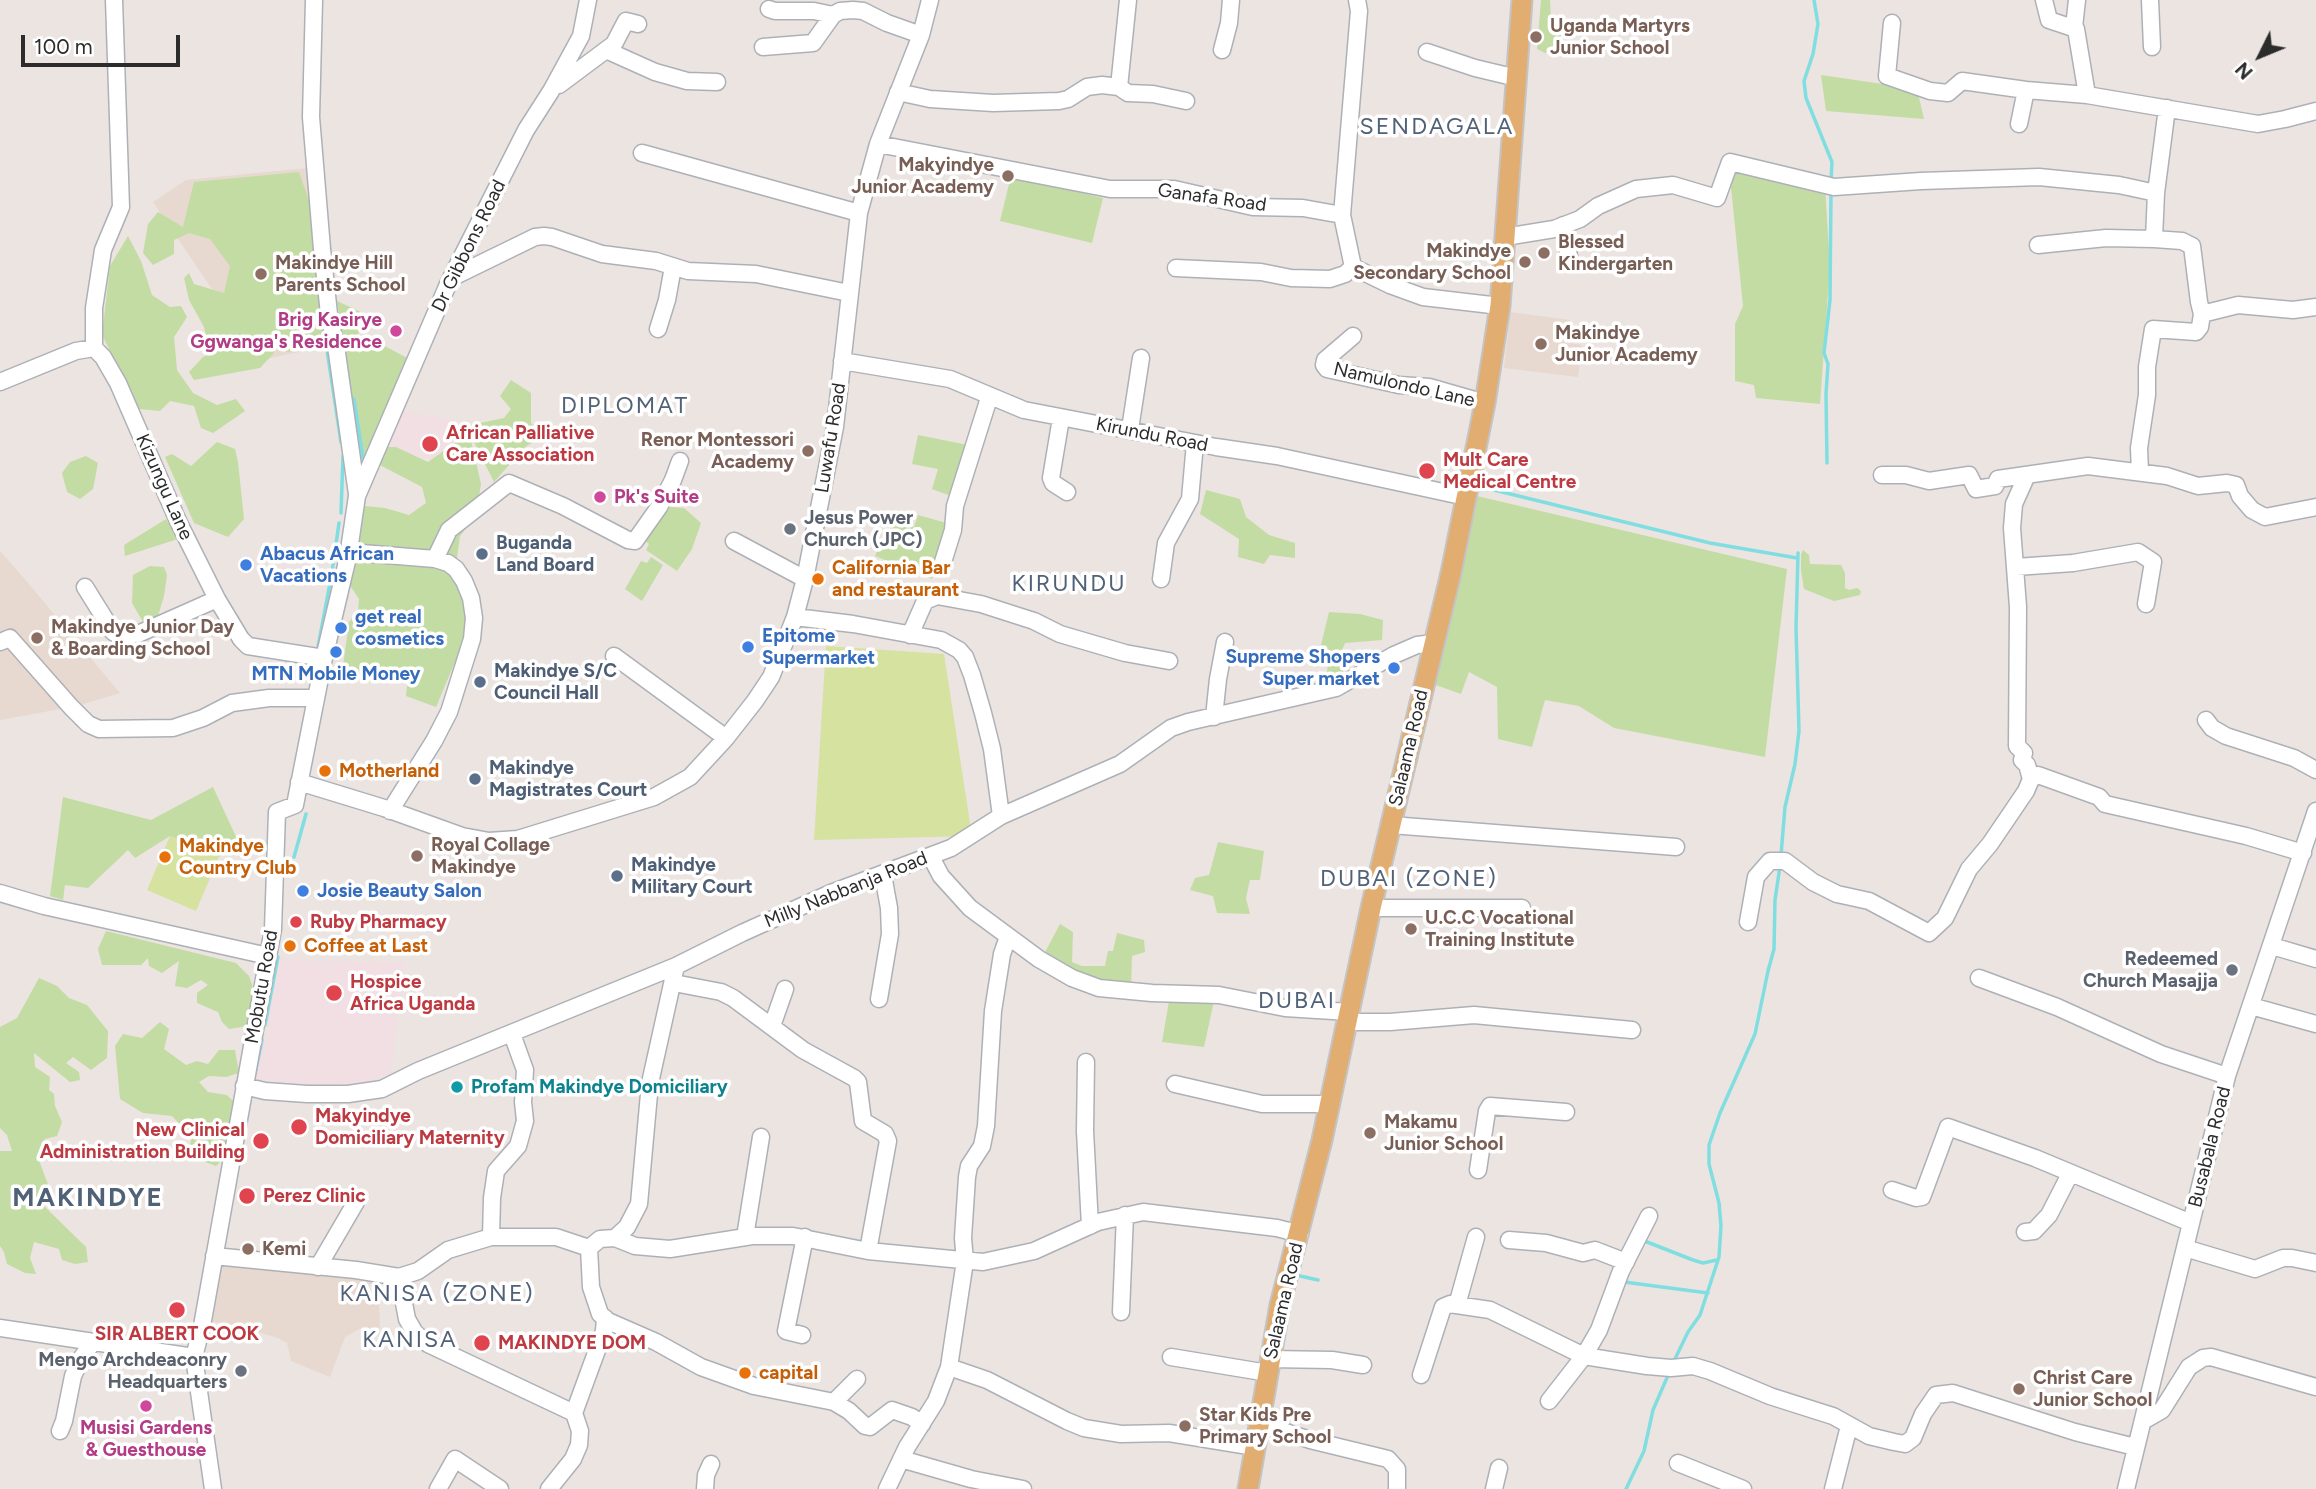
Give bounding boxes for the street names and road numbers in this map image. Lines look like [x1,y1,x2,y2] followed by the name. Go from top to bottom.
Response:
[427,176,511,316] street label: Dr Gibbons Road
[1156,179,1268,217] street label: Ganafa Road
[1331,358,1477,412] street label: Namulondo Lane
[811,381,851,495] street label: Luwafu Road
[1094,413,1210,457] street label: Kirundu Road
[130,431,198,543] street label: Kizungu Lane
[1384,687,1434,809] street label: Salaama Road
[761,847,931,933] street label: Milly Nabbanja Road
[241,928,283,1046] street label: Mobutu Road
[2184,1084,2236,1210] street label: Busabala Road
[1259,1240,1309,1362] street label: Salaama Road

